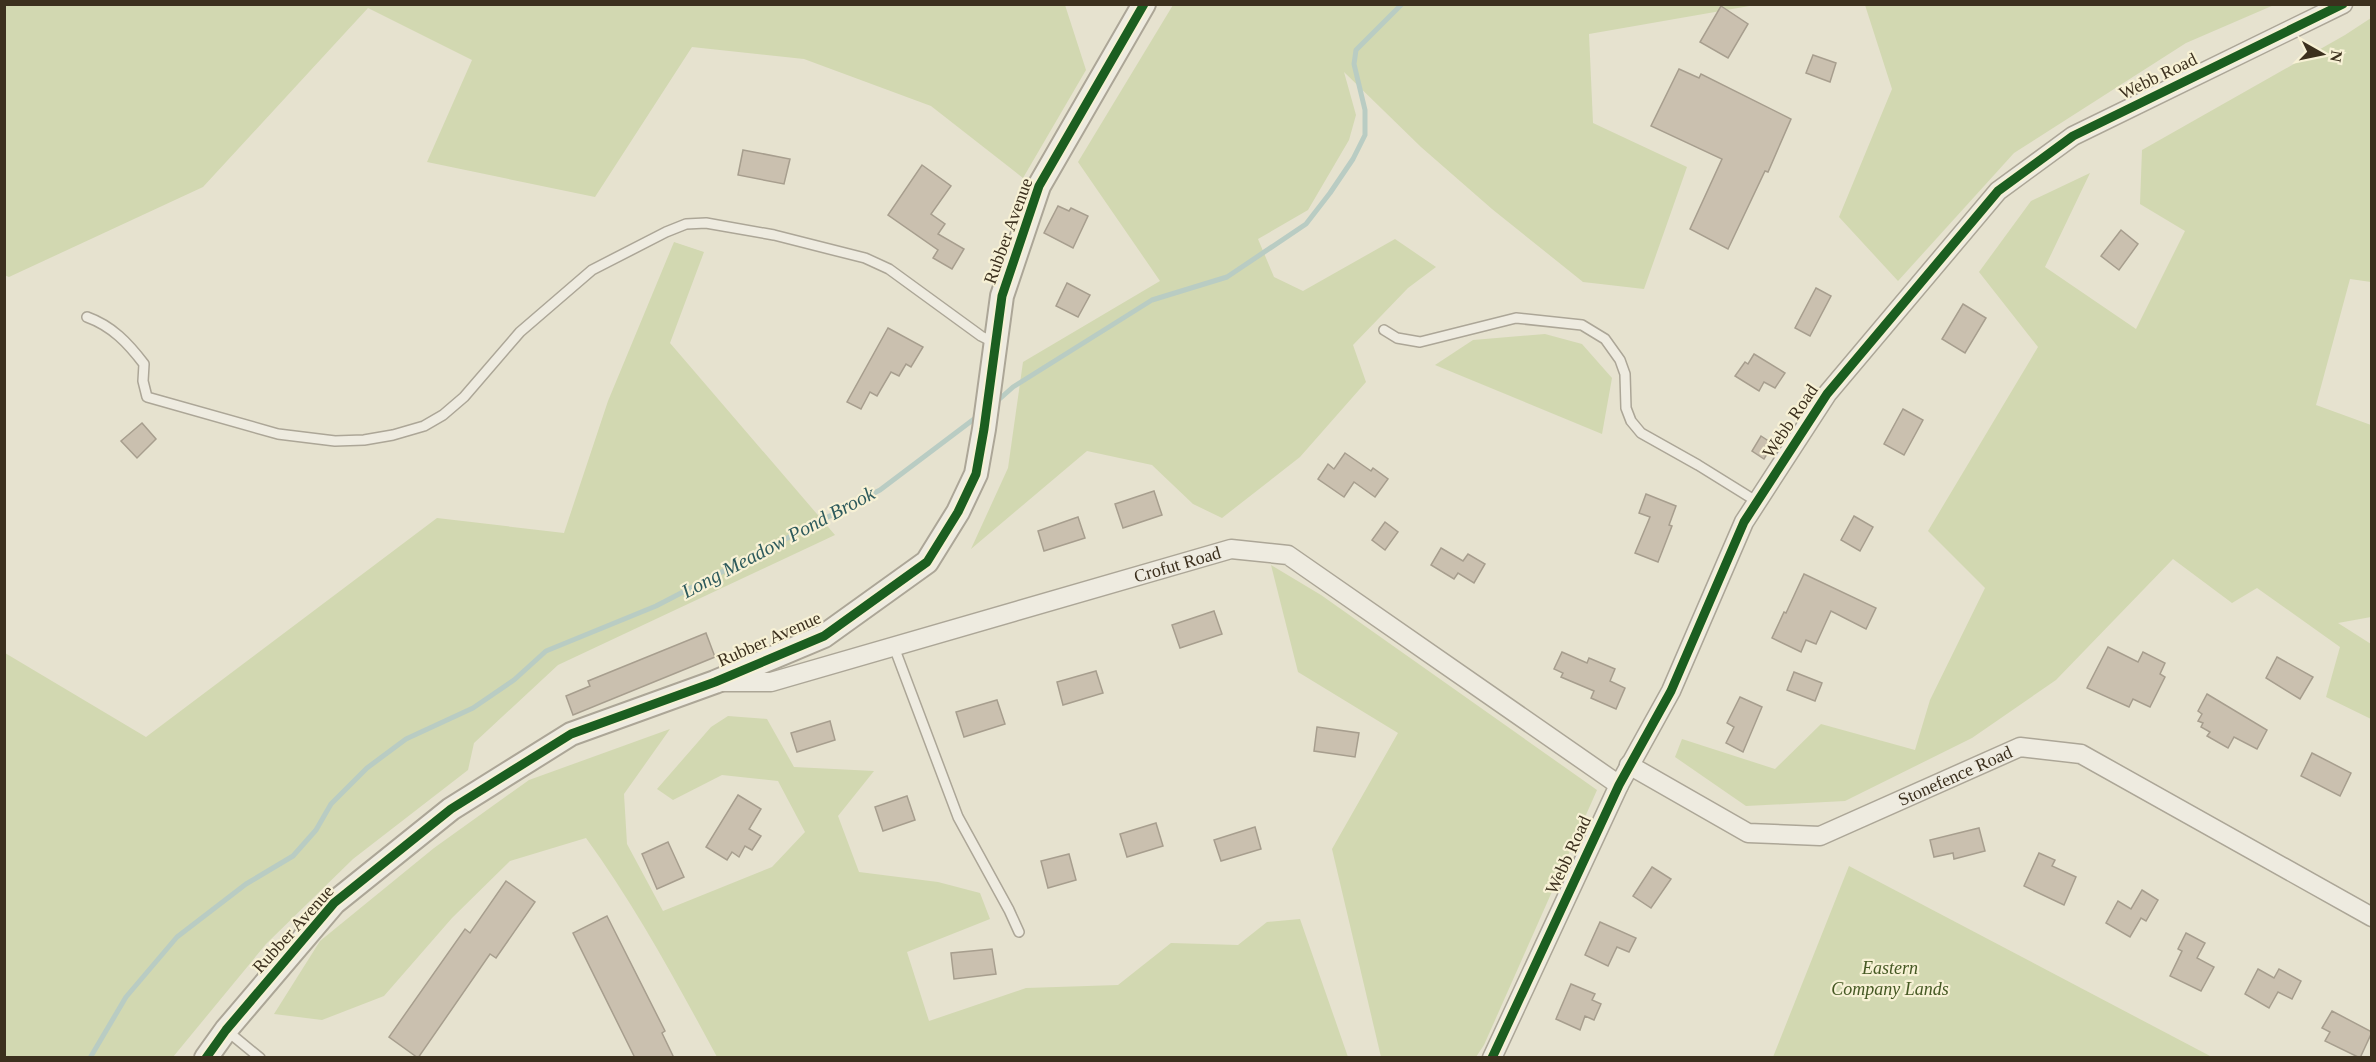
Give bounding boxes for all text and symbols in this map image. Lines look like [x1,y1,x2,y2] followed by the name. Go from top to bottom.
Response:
[2292,24,2352,84] north arrow
[2116,49,2200,103] street label: Webb Road
[2327,49,2346,64] text: N
[980,175,1036,287] street label: Rubber Avenue
[1758,381,1822,461] street label: Webb Road
[677,481,880,604] water label: Long Meadow Pond Brook
[1132,542,1223,587] street label: Crofut Road
[714,607,824,671] street label: Rubber Avenue
[1895,742,2015,810] street label: Stonefence Road
[1541,813,1595,897] street label: Webb Road
[248,881,338,977] street label: Rubber Avenue
[1831,958,1949,999] park label: Eastern Company Lands

